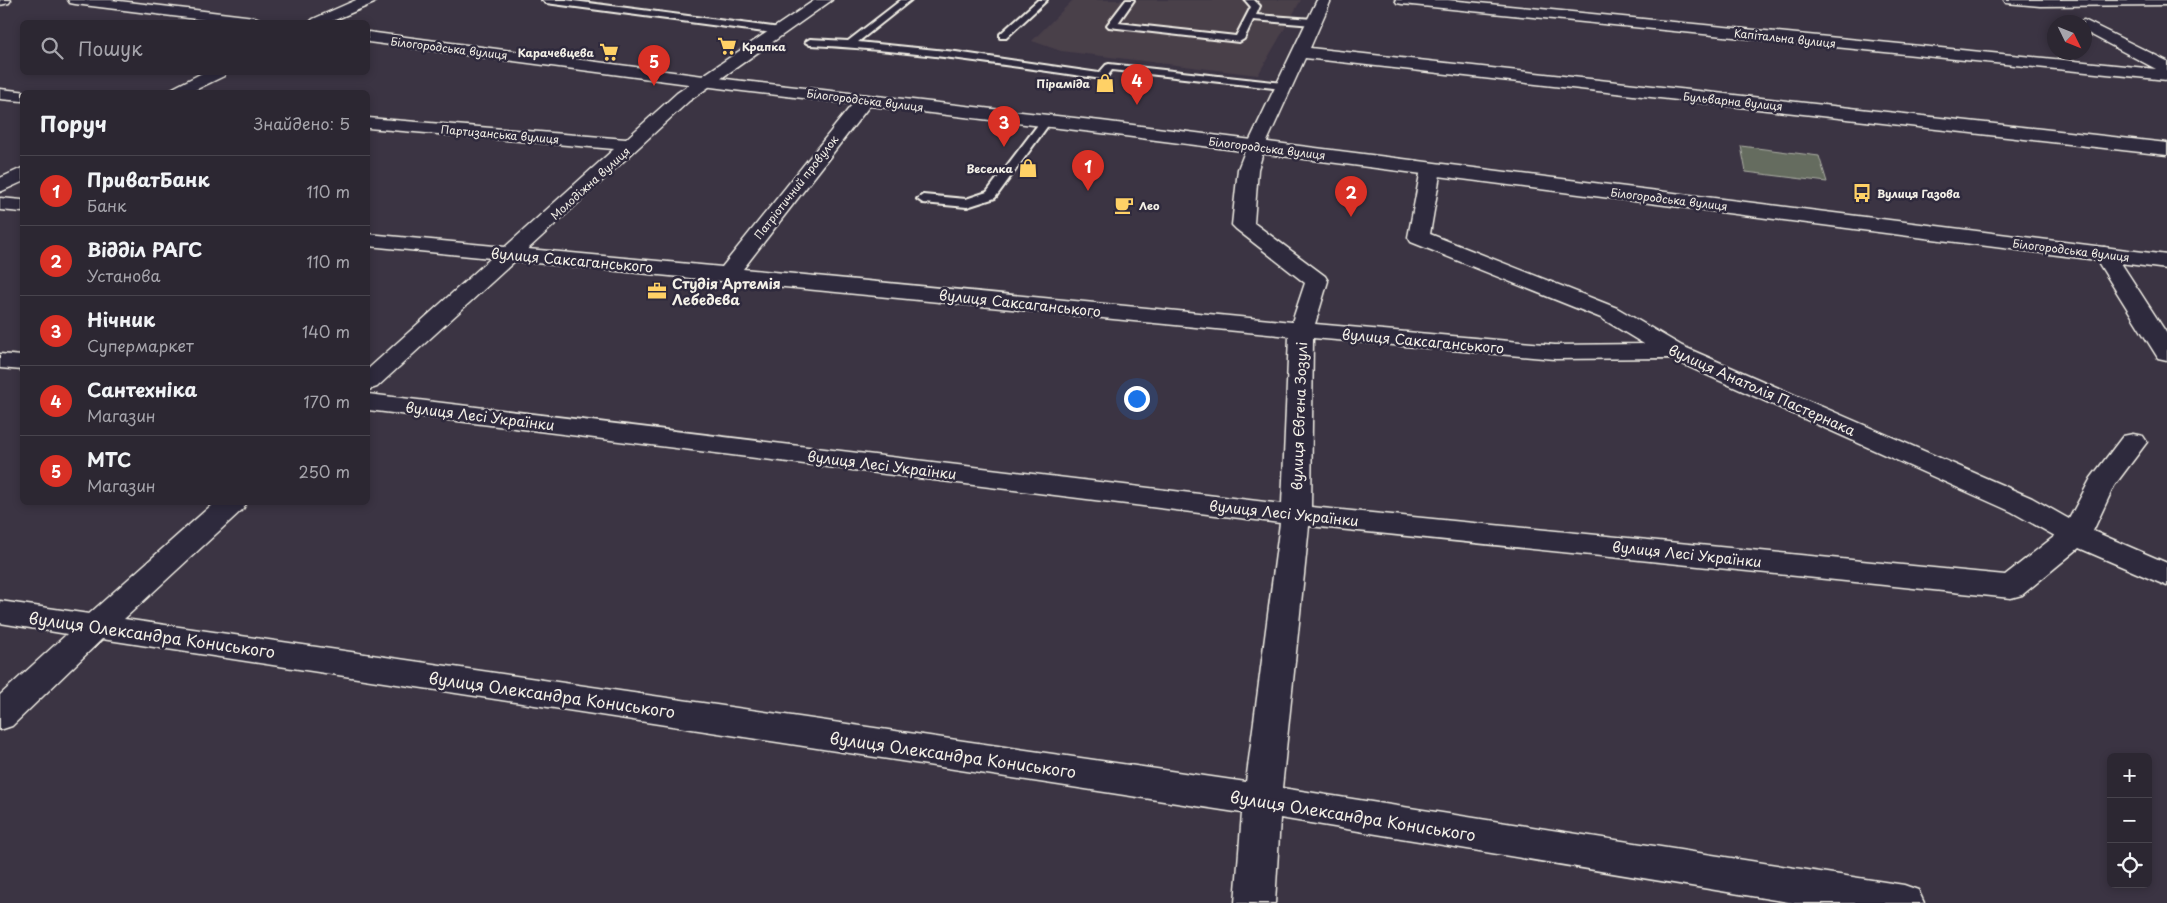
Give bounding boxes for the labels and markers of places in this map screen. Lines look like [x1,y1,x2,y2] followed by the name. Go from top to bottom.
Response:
[716,35,738,57] supermarket icon: Крапка
[742,38,786,55] place label: Крапка
[598,41,620,63] supermarket icon: Карачевцева
[518,44,595,61] place label: Карачевцева
[638,45,670,86] pin: 5
[1121,64,1153,105] pin: 4
[1094,72,1116,94] shop icon: Піраміда
[1037,75,1091,92] place label: Піраміда
[988,106,1020,147] pin: 3
[1072,150,1104,191] pin: 1
[1017,157,1039,179] shop icon: Веселка
[966,160,1014,177] place label: Веселка
[1335,176,1367,217] pin: 2
[1851,182,1873,204] bus stop icon: Вулиця Газова
[1877,185,1961,202] place label: Вулиця Газова
[1113,194,1135,216] cafe icon: Лео
[1139,197,1160,214] place label: Лео
[672,273,781,310] place label: Студія Артемія Лебедєва
[646,280,668,302] office icon: Студія Артемія Лебедєва

